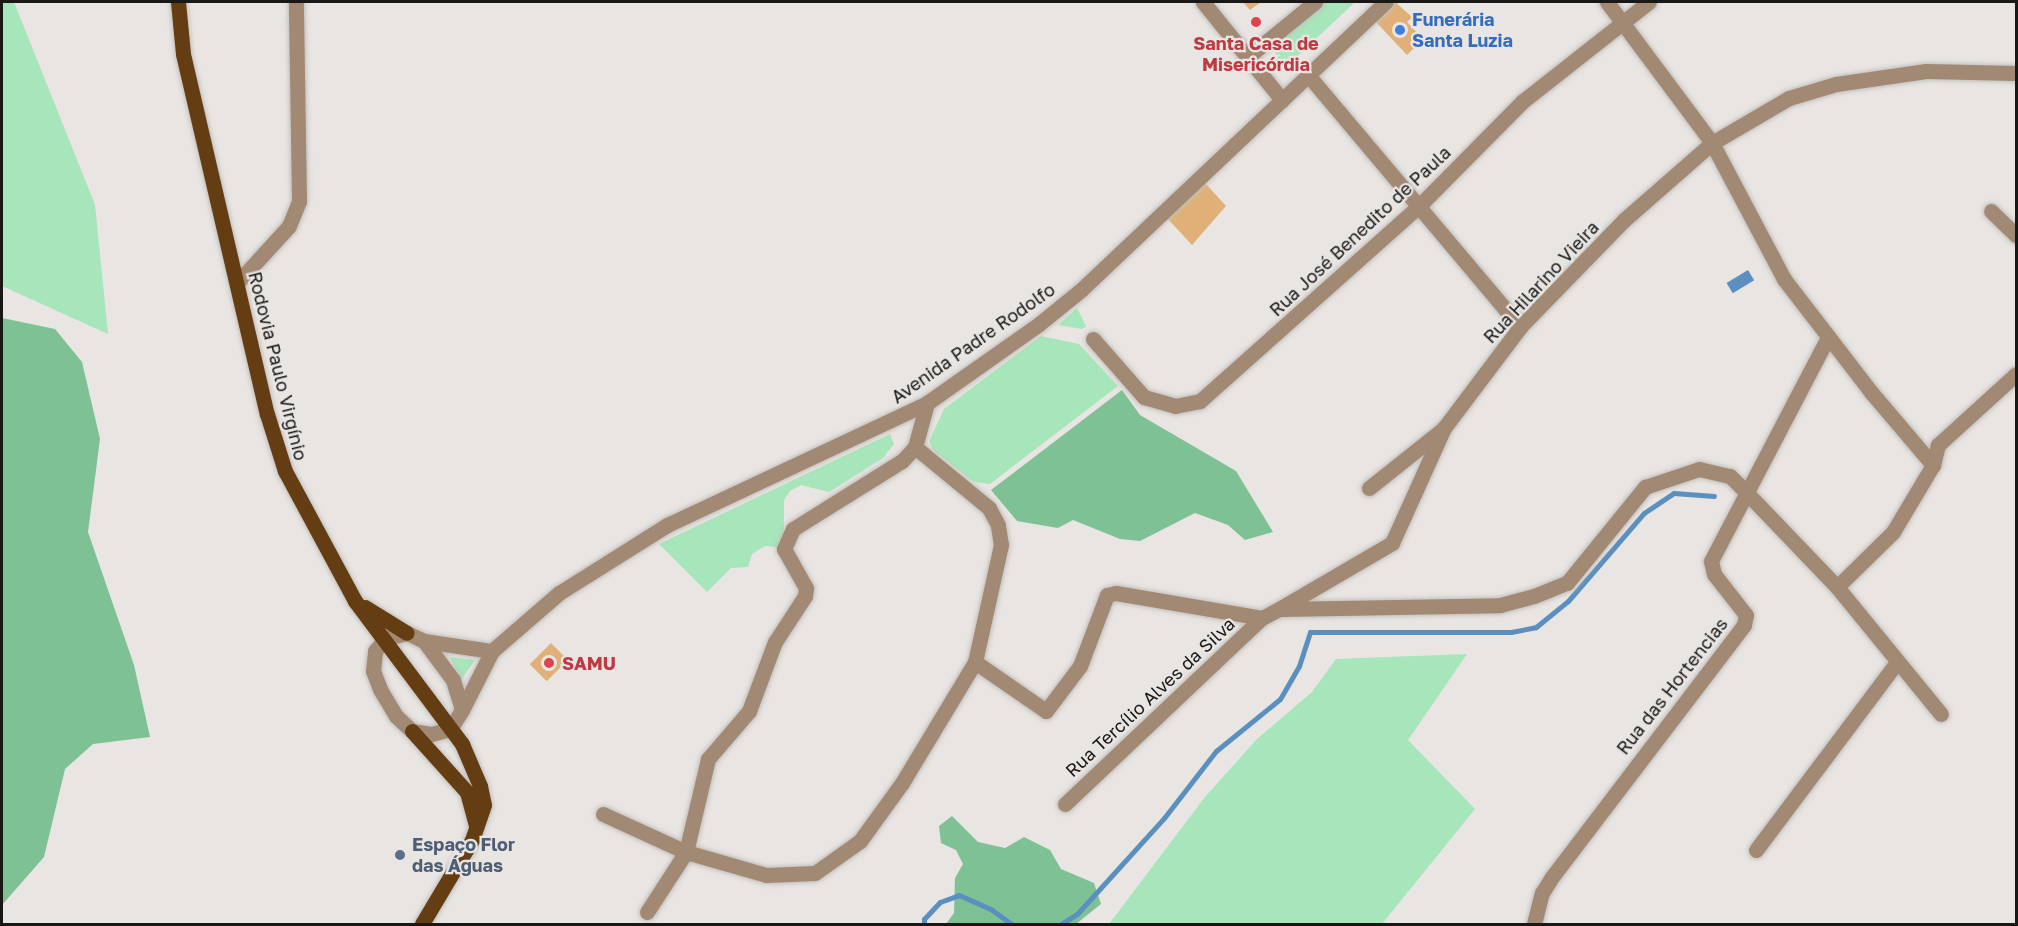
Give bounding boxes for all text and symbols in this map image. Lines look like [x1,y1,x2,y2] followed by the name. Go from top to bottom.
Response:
[1412,9,1513,52] place label: Funerária Santa Luzia
[1247,13,1265,31] marker: Santa Casa de Misericórdia
[1393,23,1407,37] marker: Funerária Santa Luzia
[1193,33,1319,76] place label: Santa Casa de Misericórdia
[1265,141,1455,321] street label: Rua José Benedito de Paula
[1479,216,1603,348] street label: Rua Hilarino Vieira
[244,269,312,463] street label: Rodovia Paulo Virgínio
[887,278,1059,408] street label: Avenida Padre Rodolfo
[1061,613,1239,781] street label: Rua Tercílio Alves da Silva
[1612,613,1732,759] street label: Rua das Hortencias
[562,652,616,674] place label: SAMU
[540,654,558,672] marker: SAMU
[412,834,515,876] place label: Espaço Flor das Águas
[393,848,407,862] marker: Espaço Flor das Águas

